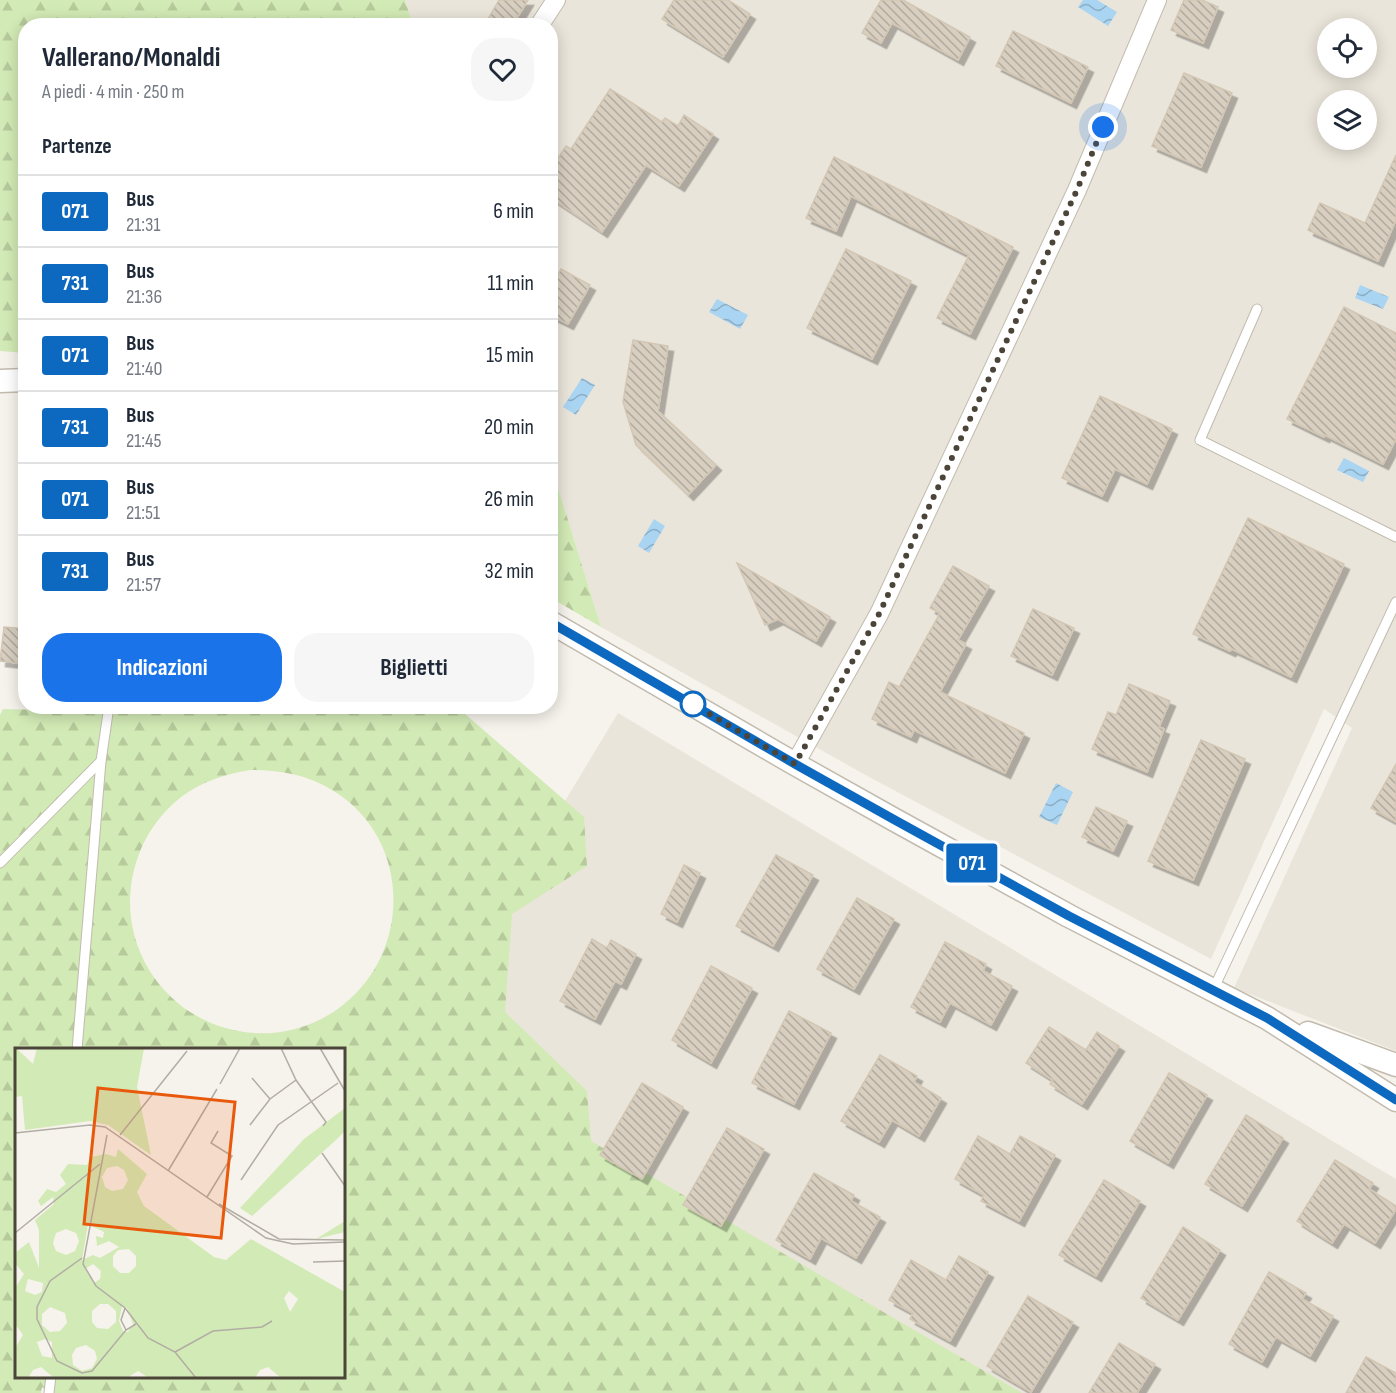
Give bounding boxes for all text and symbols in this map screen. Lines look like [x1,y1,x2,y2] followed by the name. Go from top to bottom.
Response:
[1317,18,1377,150] map controls
[1317,18,1377,78] button: locate
[471,38,534,101] button: heart
[42,41,220,74] text: Vallerano/Monaldi
[42,80,184,104] text: A piedi · 4 min · 250 m
[1317,90,1377,150] button: layers
[1088,112,1118,142] your location
[42,133,112,160] text: Partenze
[126,186,155,213] text: Bus
[493,198,534,225] text: 6 min
[61,199,89,224] text: 071
[126,213,160,237] text: 21:31
[126,258,155,285] text: Bus
[487,270,534,297] text: 11 min
[62,271,88,296] text: 731
[126,285,162,309] text: 21:36
[126,330,155,357] text: Bus
[486,342,534,369] text: 15 min
[61,343,89,368] text: 071
[126,357,162,381] text: 21:40
[126,402,155,429] text: Bus
[484,414,534,441] text: 20 min
[62,415,88,440] text: 731
[126,429,162,453] text: 21:45
[126,474,155,501] text: Bus
[484,486,534,513] text: 26 min
[61,487,89,512] text: 071
[126,501,160,525] text: 21:51
[126,546,155,573] text: Bus
[485,558,534,585] text: 32 min
[62,559,88,584] text: 731
[126,573,161,597] text: 21:57
[42,633,282,702] button: Indicazioni
[294,633,534,702] button: Biglietti
[680,691,706,717] unlabelled marker
[938,844,1006,882] line badge: 071
[958,851,986,876] text: 071
[15,1048,345,1378] inset map

